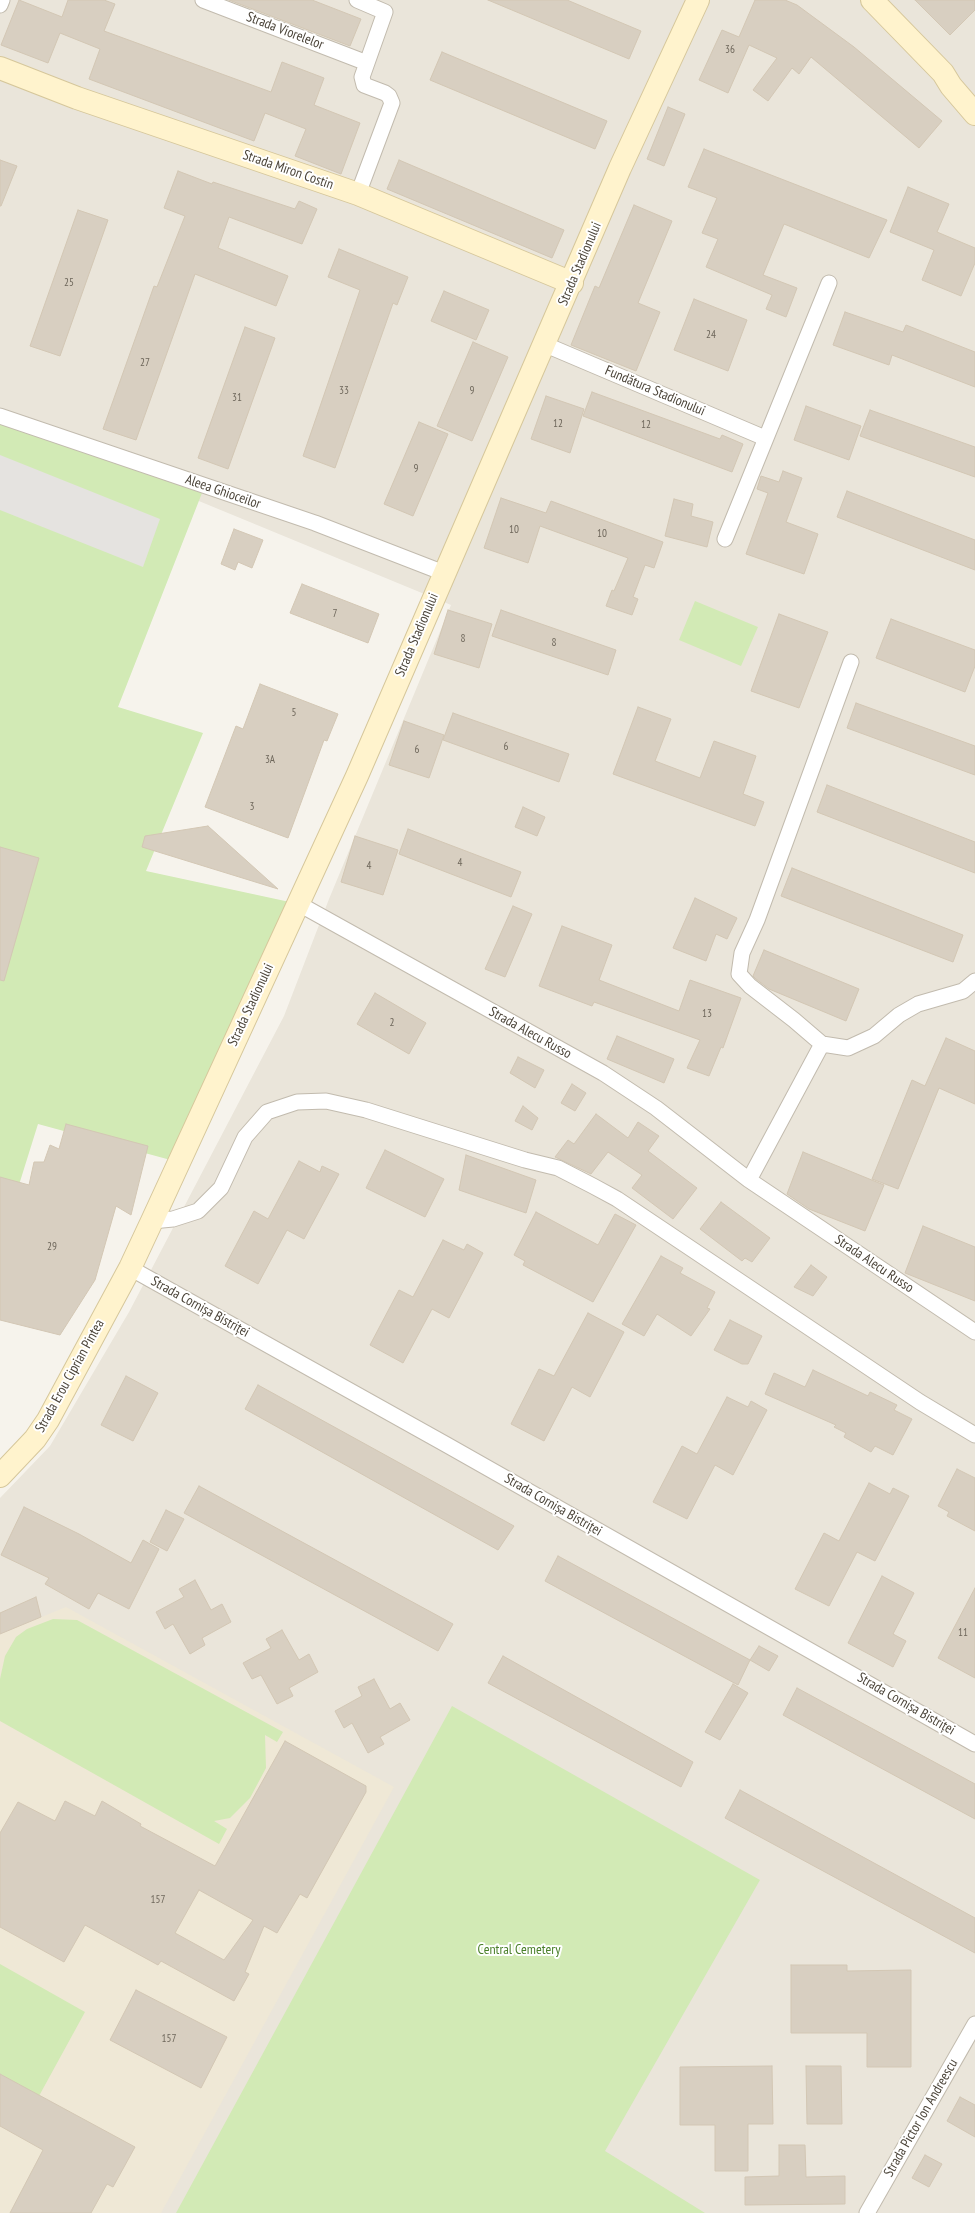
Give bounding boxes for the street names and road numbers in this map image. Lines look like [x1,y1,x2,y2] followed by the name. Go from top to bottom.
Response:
[244,9,326,53] street label: Strada Viorelelor
[240,147,336,193] street label: Strada Miron Costin
[555,220,605,308] street label: Strada Stadionului
[602,362,708,420] street label: Fundătura Stadionului
[183,471,263,513] street label: Aleea Ghioceilor
[392,591,442,679] street label: Strada Stadionului
[225,961,277,1049] street label: Strada Stadionului
[486,1003,574,1063] street label: Strada Alecu Russo
[831,1231,917,1297] street label: Strada Alecu Russo
[148,1273,252,1341] street label: Strada Cornișa Bistriței
[32,1317,108,1435] street label: Strada Erou Ciprian Pintea
[501,1470,605,1540] street label: Strada Cornișa Bistriței
[854,1669,958,1739] street label: Strada Cornișa Bistriței
[880,2056,962,2180] street label: Strada Pictor Ion Andreescu

